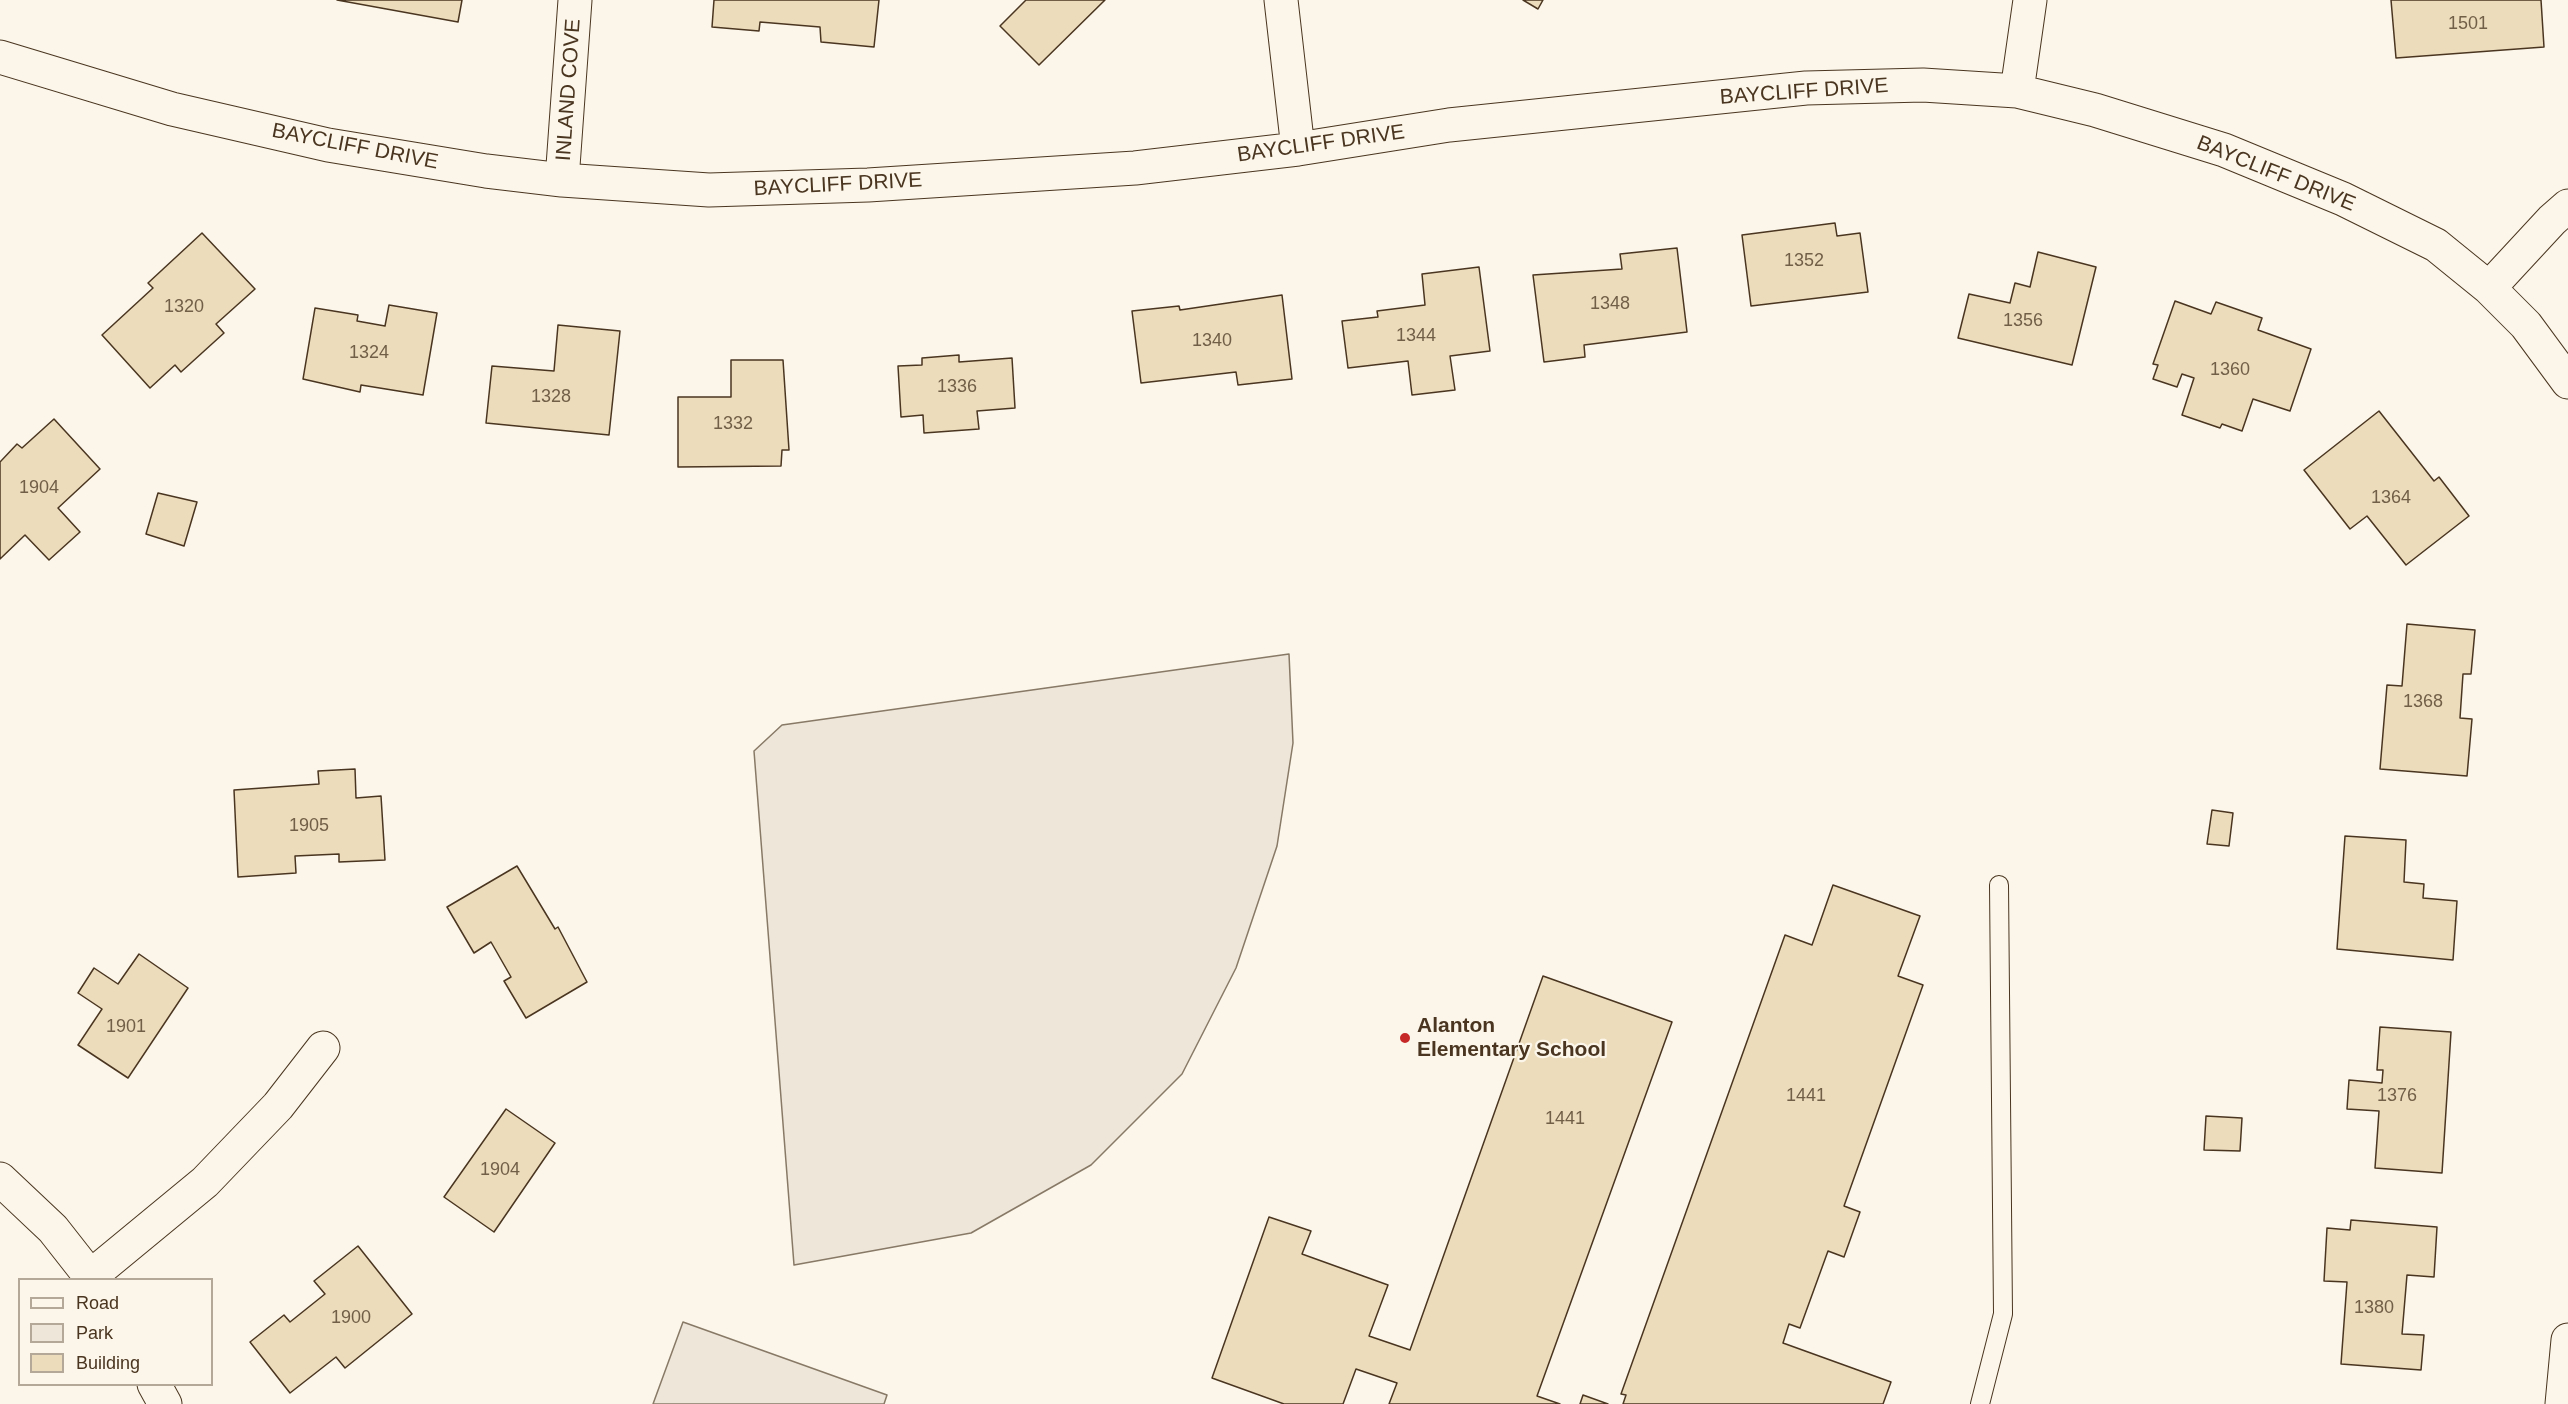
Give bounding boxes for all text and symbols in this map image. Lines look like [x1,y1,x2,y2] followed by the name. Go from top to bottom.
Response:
[2448,13,2488,35] house number: 1501
[551,18,587,162] street label: INLAND COVE
[1719,74,1889,110] street label: BAYCLIFF DRIVE
[270,119,440,175] street label: BAYCLIFF DRIVE
[1236,120,1406,168] street label: BAYCLIFF DRIVE
[2193,131,2359,217] street label: BAYCLIFF DRIVE
[753,168,923,202] street label: BAYCLIFF DRIVE
[1784,250,1824,272] house number: 1352
[1590,293,1630,315] house number: 1348
[164,296,204,318] house number: 1320
[2003,310,2043,332] house number: 1356
[1396,325,1436,347] house number: 1344
[1192,330,1232,352] house number: 1340
[349,342,389,364] house number: 1324
[2210,359,2250,381] house number: 1360
[937,376,977,398] house number: 1336
[531,386,571,408] house number: 1328
[713,413,753,435] house number: 1332
[19,477,59,499] house number: 1904
[2371,487,2411,509] house number: 1364
[2403,691,2443,713] house number: 1368
[289,815,329,837] house number: 1905
[1417,1013,1606,1063] place label: Alanton Elementary School
[106,1016,146,1038] house number: 1901
[1398,1031,1412,1045] marker: Alanton Elementary School
[1786,1085,1826,1107] house number: 1441
[2377,1085,2417,1107] house number: 1376
[1545,1108,1585,1130] house number: 1441
[480,1159,520,1181] house number: 1904
[18,1278,213,1386] legend
[76,1293,119,1313] text: Road
[2354,1297,2394,1319] house number: 1380
[331,1307,371,1329] house number: 1900
[76,1323,113,1343] text: Park
[76,1353,140,1373] text: Building

